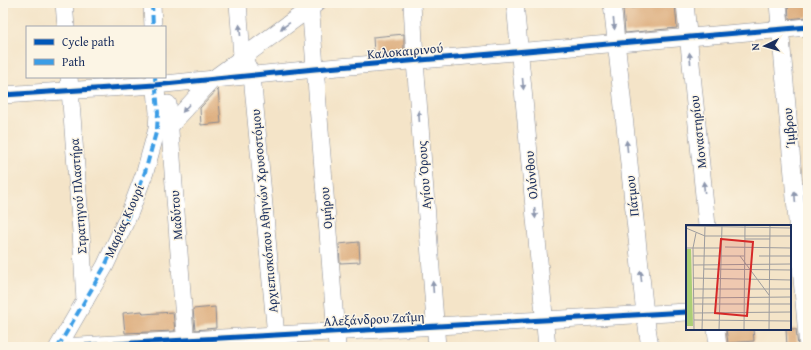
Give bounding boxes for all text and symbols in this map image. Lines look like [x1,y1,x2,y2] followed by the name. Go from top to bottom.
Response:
[611,18,617,30] one-way arrow
[280,22,291,30] one-way arrow
[237,24,244,36] one-way arrow
[26,26,166,78] legend
[745,26,785,66] north arrow
[62,33,115,50] text: Cycle path
[366,38,444,64] street label: Καλοκαιρινού
[747,42,763,51] text: N
[687,52,694,64] one-way arrow
[62,53,85,70] text: Path
[519,78,526,90] one-way arrow
[685,94,711,170] street label: Μοναστηρίου
[181,103,190,114] one-way arrow
[778,107,800,149] street label: Ίμβρου
[246,108,282,314] street label: Αρχιεπισκόπου Αθηνών Χρυσοστόμου
[416,110,423,122] one-way arrow
[64,138,92,254] street label: Στρατηγού Πλαστήρα
[412,140,436,210] street label: Αγίου Όρους
[624,140,630,152] one-way arrow
[519,150,543,200] street label: Ολύνθου
[620,174,644,218] street label: Πάτμου
[99,181,149,261] street label: Μαρίας Κιουρί
[700,181,707,193] one-way arrow
[315,186,337,230] street label: Ομήρου
[165,189,187,240] street label: Μαδύτου
[791,191,798,203] one-way arrow
[531,207,538,219] one-way arrow
[686,225,791,330] inset map
[638,270,644,282] one-way arrow
[429,281,436,293] one-way arrow
[323,307,425,331] street label: Αλεξάνδρου Ζαΐμη

